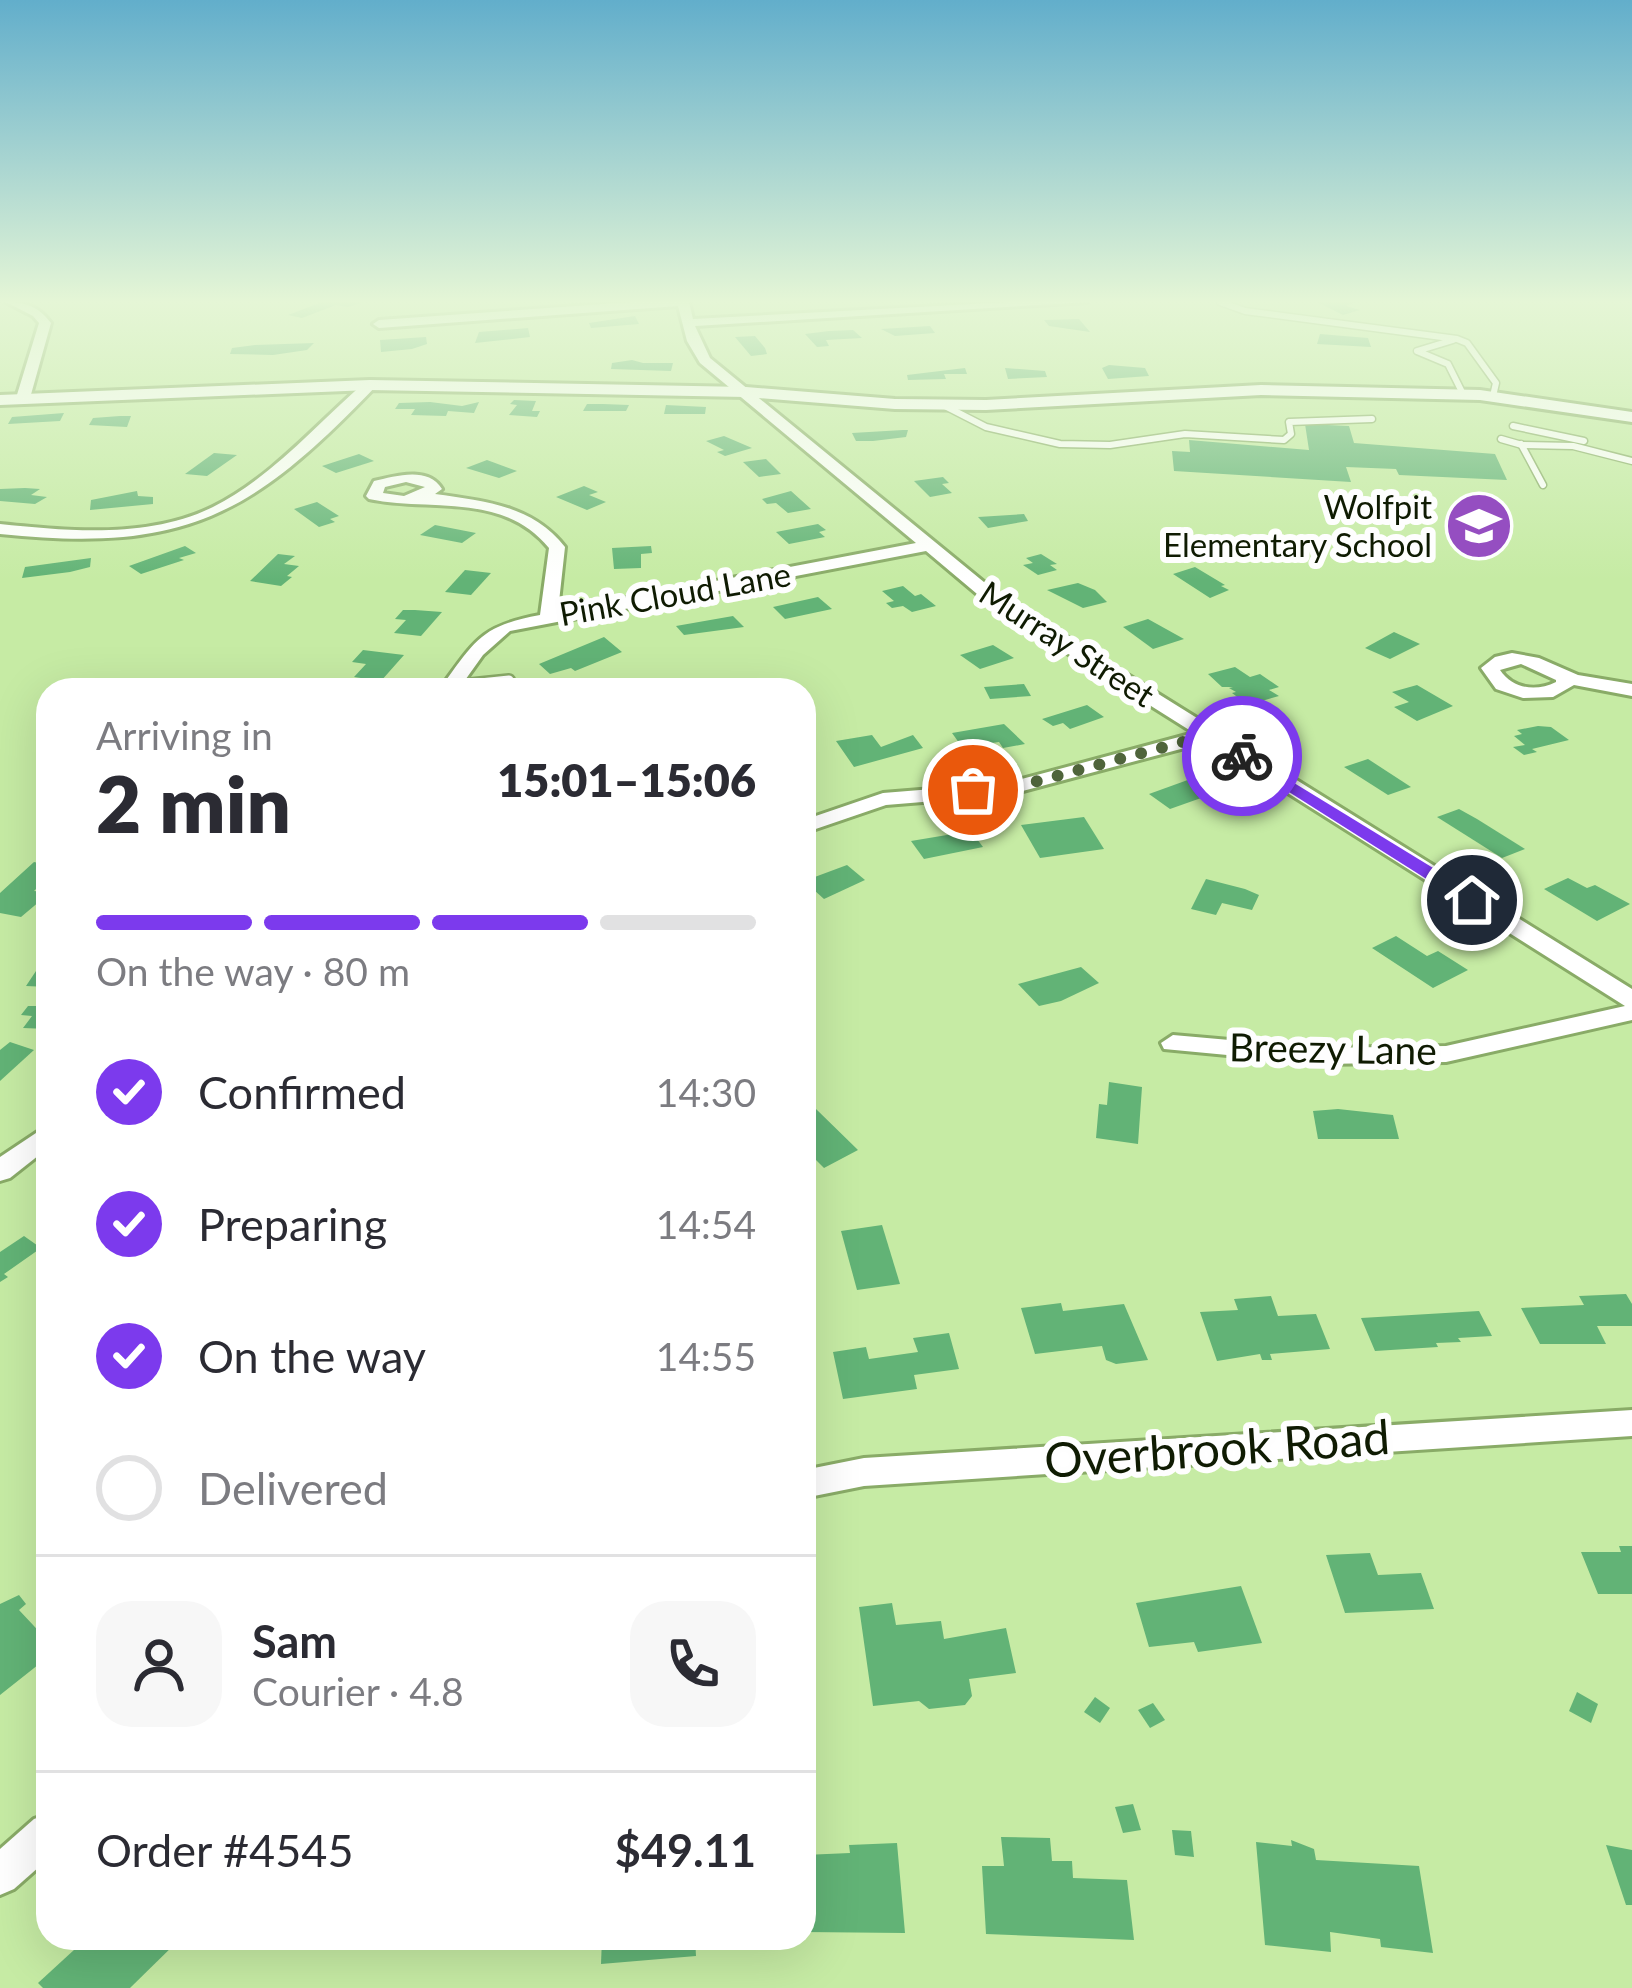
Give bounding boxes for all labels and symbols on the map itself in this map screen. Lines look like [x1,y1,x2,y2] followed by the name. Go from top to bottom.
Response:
[1163,486,1432,564] place label: Wolfpit Elementary School
[1444,491,1514,561] school or university icon: Wolfpit Elementary School
[556,553,794,633] street label: Pink Cloud Lane
[973,572,1162,715] street label: Murray Street
[1182,696,1302,816] courier
[922,739,1024,841] pin
[1421,849,1523,951] pin
[1229,1023,1437,1073] street label: Breezy Lane
[1042,1407,1392,1488] street label: Overbrook Road

